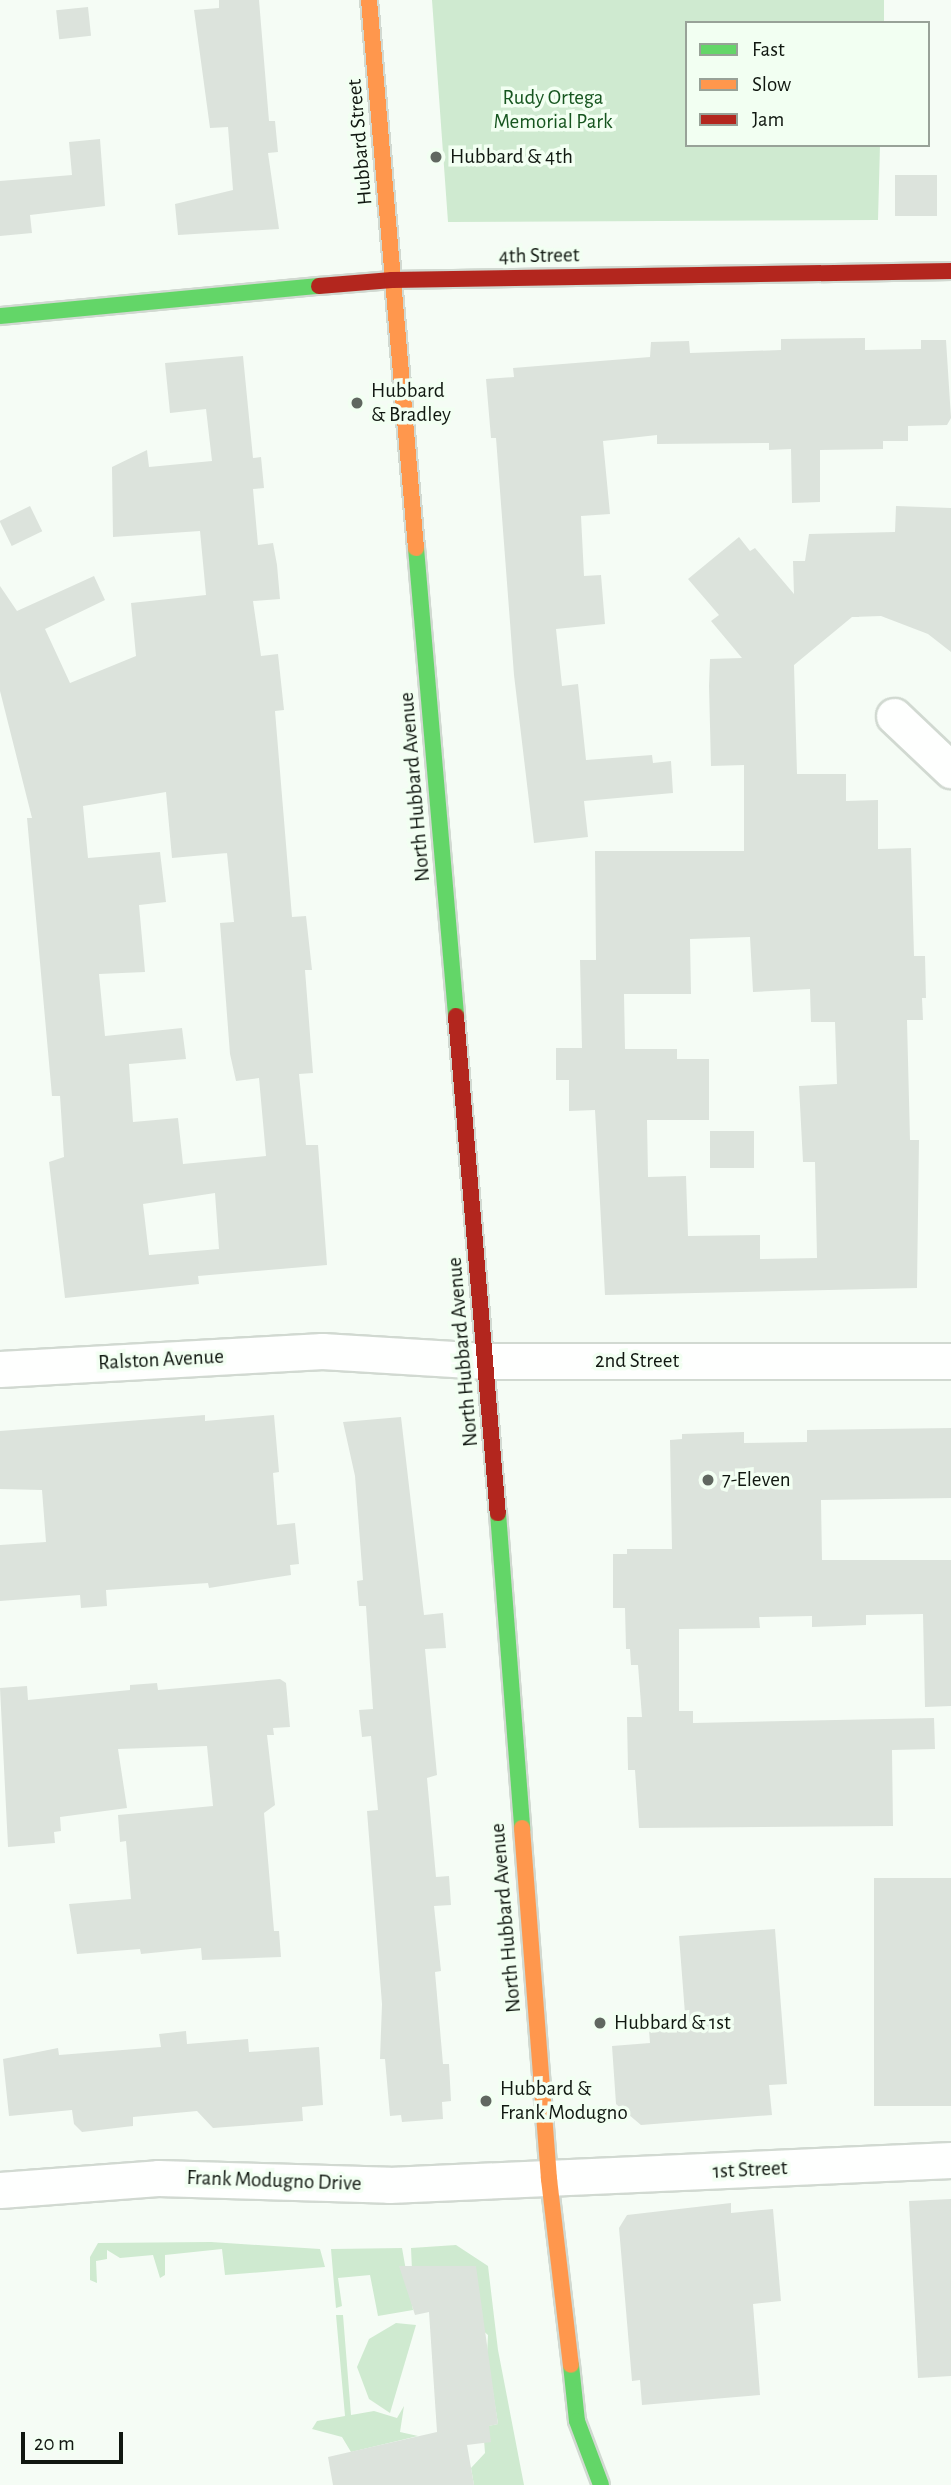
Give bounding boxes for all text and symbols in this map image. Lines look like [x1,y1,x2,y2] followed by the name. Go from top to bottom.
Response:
[685,21,930,147] legend
[752,39,785,60] text: Fast
[752,74,791,95] text: Slow
[342,78,378,206] street label: Hubbard Street
[493,85,613,135] park label: Rudy Ortega Memorial Park
[752,109,784,130] text: Jam
[450,144,573,170] place label: Hubbard & 4th
[428,149,444,165] marker: Hubbard & 4th
[498,243,580,269] street label: 4th Street
[371,378,451,428] place label: Hubbard & Bradley
[349,395,365,411] marker: Hubbard & Bradley
[394,691,436,883] street label: North Hubbard Avenue
[442,1256,484,1448] street label: North Hubbard Avenue
[97,1344,225,1376] street label: Ralston Avenue
[595,1348,679,1374] street label: 2nd Street
[722,1467,791,1493] place label: 7-Eleven
[700,1472,716,1488] marker: 7-Eleven
[485,1822,527,2014] street label: North Hubbard Avenue
[614,2010,731,2036] place label: Hubbard & 1st
[592,2015,608,2031] marker: Hubbard & 1st
[500,2076,628,2126] place label: Hubbard & Frank Modugno
[478,2093,494,2109] marker: Hubbard & Frank Modugno
[712,2155,788,2185] street label: 1st Street
[186,2165,362,2197] street label: Frank Modugno Drive
[24,2418,126,2462] scale bar
[34,2433,75,2454] text: 20 m

